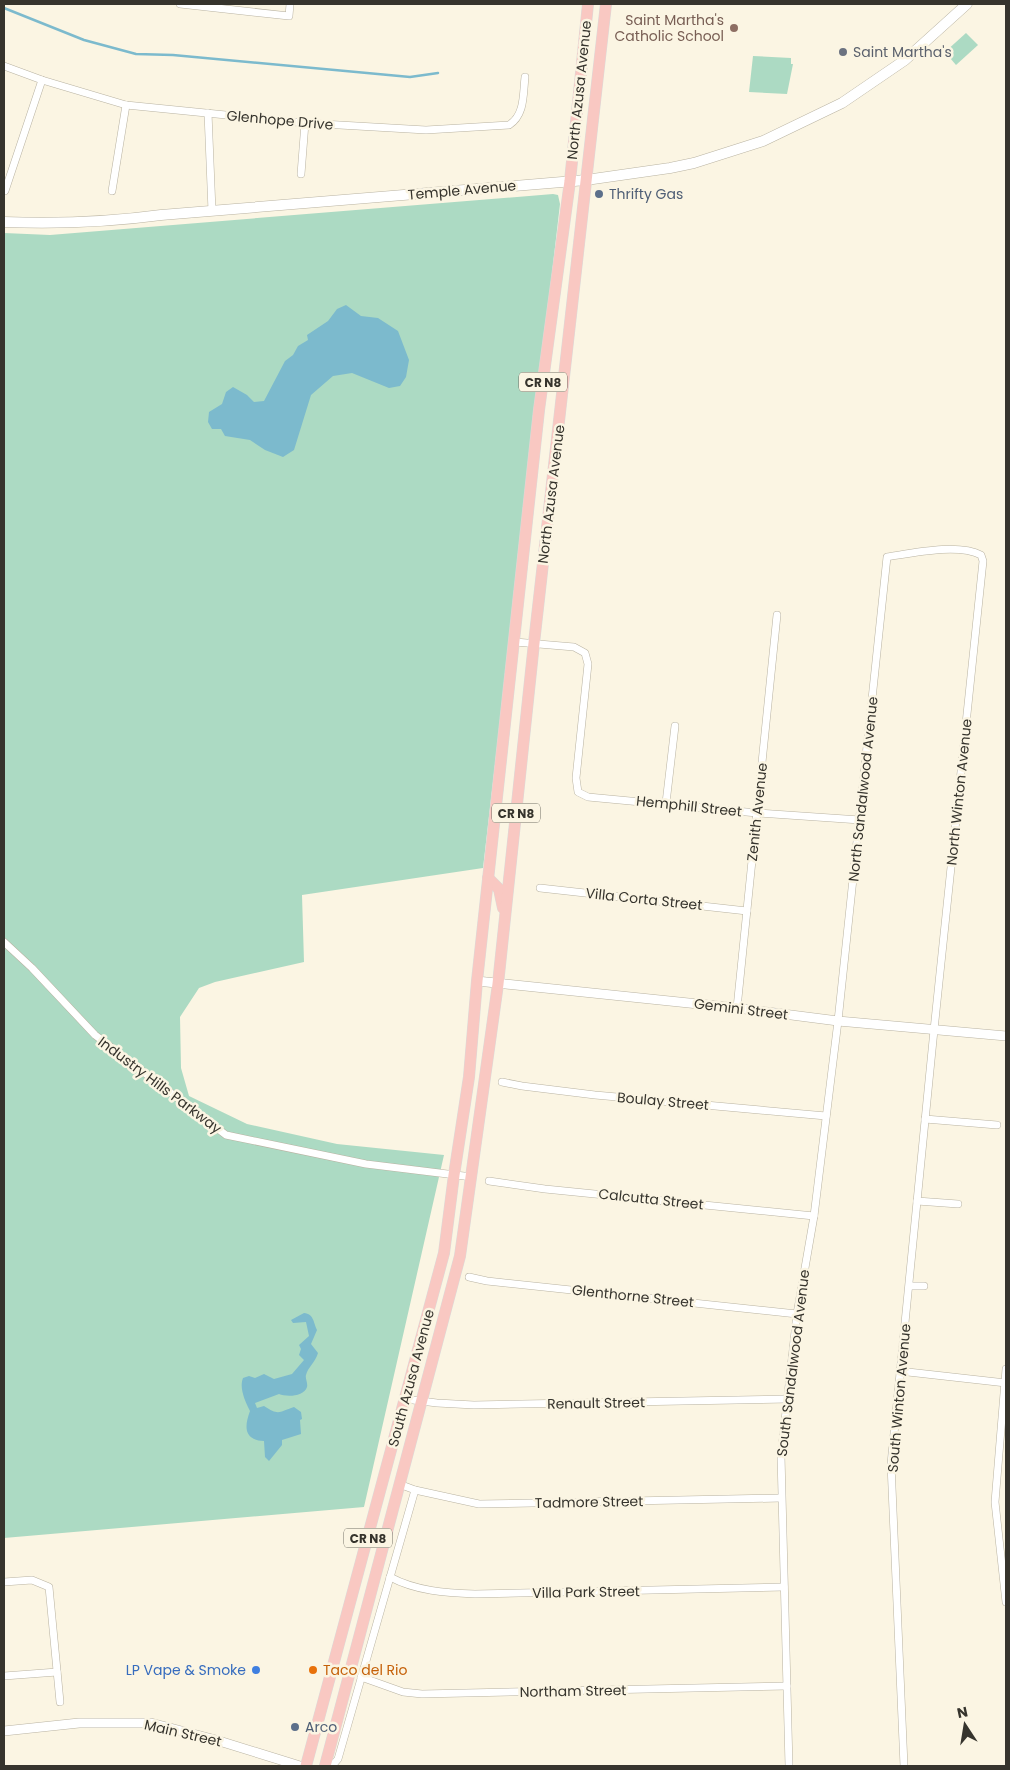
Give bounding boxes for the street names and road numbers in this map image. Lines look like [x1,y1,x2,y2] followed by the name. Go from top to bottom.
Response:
[562,19,596,160] street label: North Azusa Avenue
[226,105,334,135] street label: Glenhope Drive
[407,175,517,205] street label: Temple Avenue
[519,372,567,392] road number: CR N8
[533,423,569,565] street label: North Azusa Avenue
[843,695,883,883] street label: North Sandalwood Avenue
[941,717,977,866] street label: North Winton Avenue
[742,761,772,862] street label: Zenith Avenue
[635,791,743,821] street label: Hemphill Street
[492,804,540,822] road number: CR N8
[585,883,703,915] street label: Villa Corta Street
[693,993,789,1025] street label: Gemini Street
[94,1032,226,1138] street label: Industry Hills Parkway
[616,1087,710,1115] street label: Boulay Street
[597,1184,705,1214] street label: Calcutta Street
[772,1268,814,1458] street label: South Sandalwood Avenue
[571,1280,695,1312] street label: Glenthorne Street
[383,1307,439,1449] street label: South Azusa Avenue
[883,1322,915,1473] street label: South Winton Avenue
[547,1392,645,1414] street label: Renault Street
[535,1491,643,1513] street label: Tadmore Street
[344,1529,392,1548] road number: CR N8
[532,1581,640,1603] street label: Villa Park Street
[519,1680,627,1702] street label: Northam Street
[142,1714,224,1752] street label: Main Street

